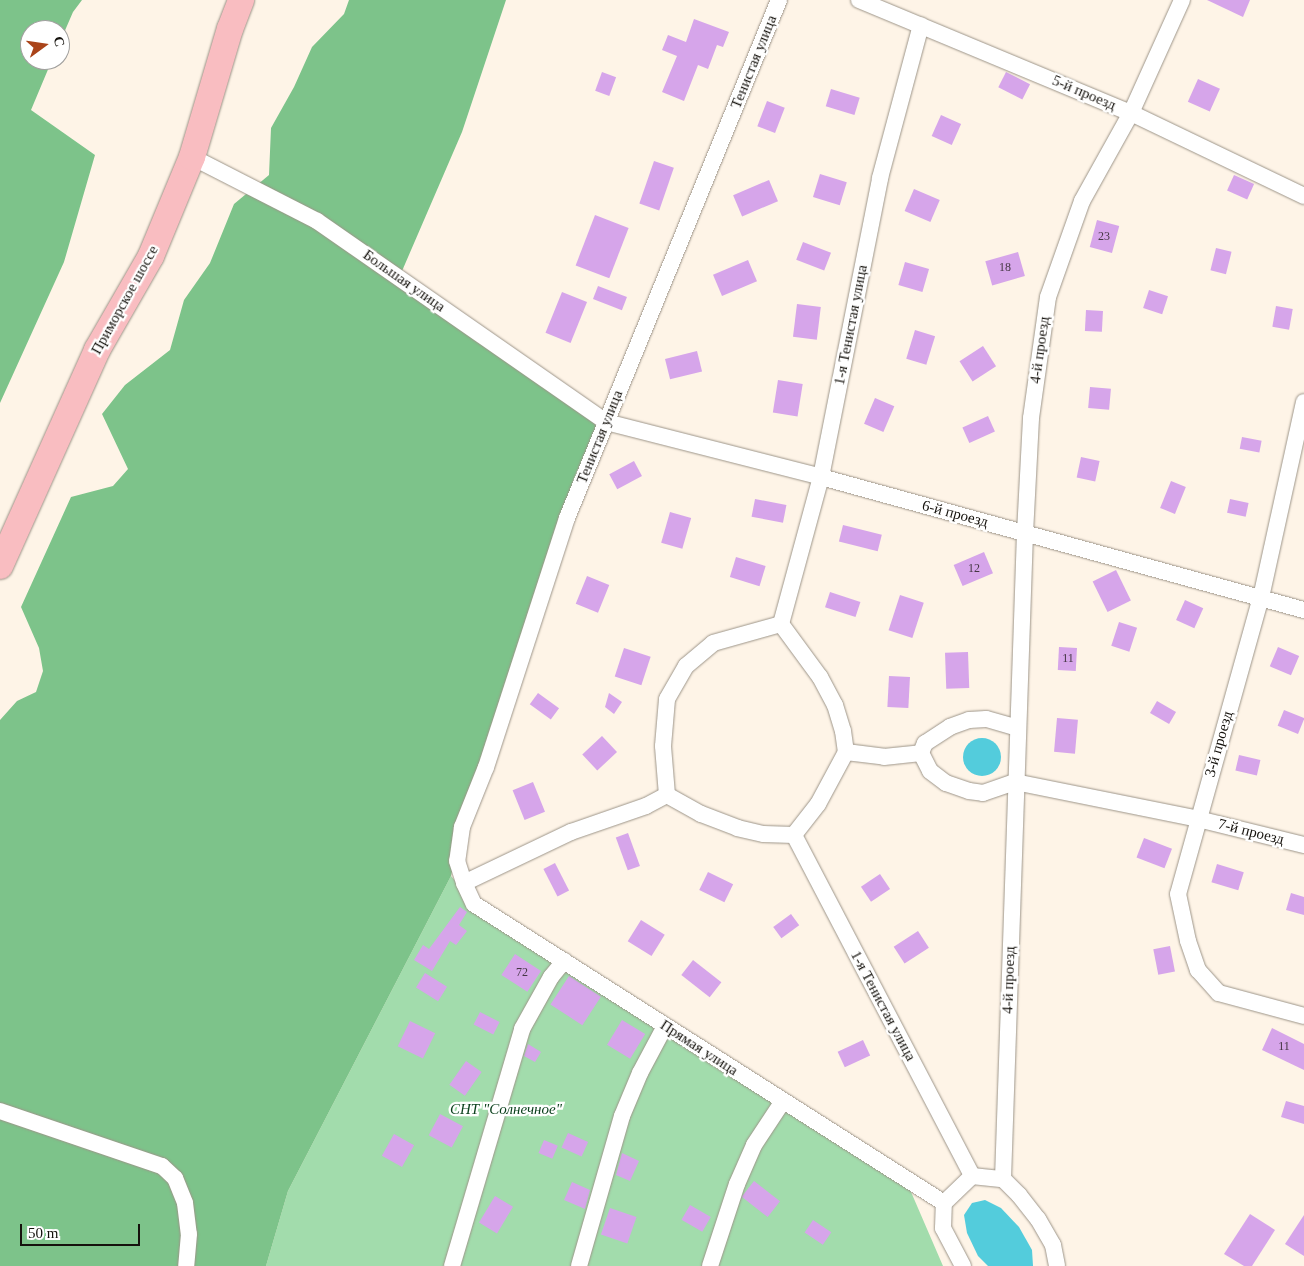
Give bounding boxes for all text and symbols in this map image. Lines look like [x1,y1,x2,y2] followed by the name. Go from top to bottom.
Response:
[727,13,781,111] street label: Тенистая улица
[20,20,70,70] north arrow
[51,35,68,48] text: С
[1049,72,1119,114] street label: 5-й проезд
[1098,230,1110,244] house number: 23
[88,242,162,358] street label: Приморское шоссе
[359,246,449,316] street label: Большая улица
[999,261,1011,275] house number: 18
[831,263,871,387] street label: 1-я Тенистая улица
[1026,315,1054,385] street label: 4-й проезд
[573,388,627,486] street label: Тенистая улица
[920,497,990,531] street label: 6-й проезд
[968,562,980,576] house number: 12
[1062,652,1074,666] house number: 11
[1201,709,1237,779] street label: 3-й проезд
[1216,815,1286,849] street label: 7-й проезд
[999,946,1019,1014] street label: 4-й проезд
[846,948,920,1064] street label: 1-я Тенистая улица
[516,966,528,980] house number: 72
[657,1016,741,1080] street label: Прямая улица
[1278,1040,1290,1054] house number: 11
[450,1101,562,1119] park label: СНТ "Солнечное"
[22,1214,142,1246] scale bar
[28,1225,58,1241] text: 50 m

